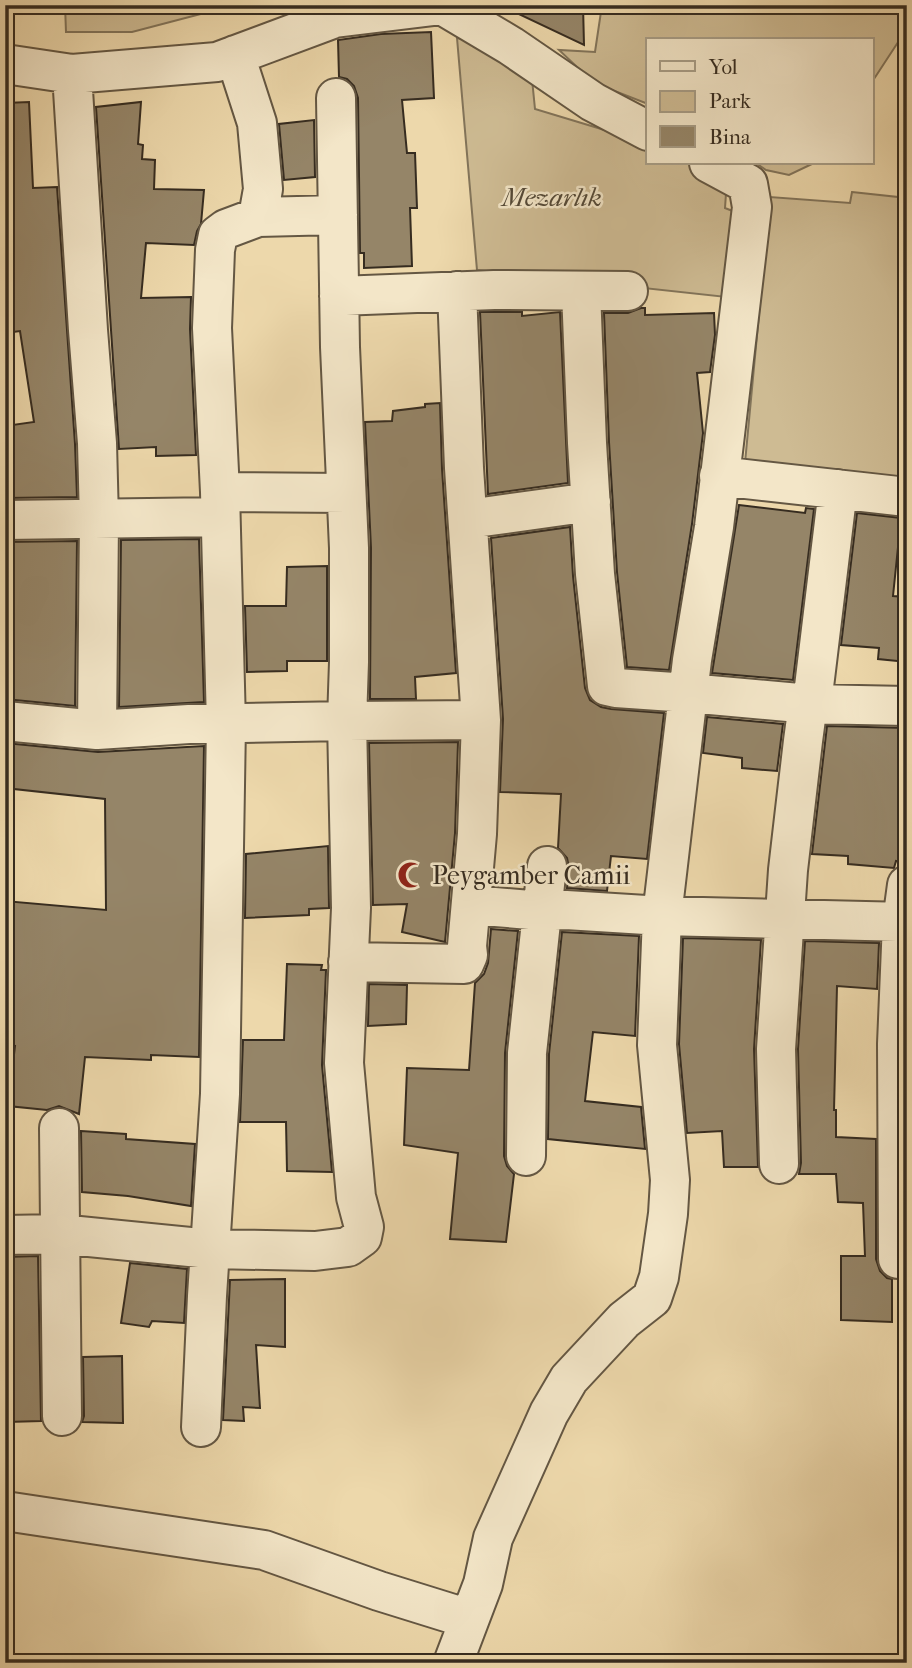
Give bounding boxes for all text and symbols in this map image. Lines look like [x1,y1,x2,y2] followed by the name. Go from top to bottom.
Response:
[646,38,874,164] legend
[708,55,738,79] text: Yol
[709,89,751,113] text: Park
[709,125,751,149] text: Bina
[500,182,602,213] park label: Mezarlık
[396,860,426,890] mosque icon: Peygamber Camii
[432,860,630,891] place label: Peygamber Camii

